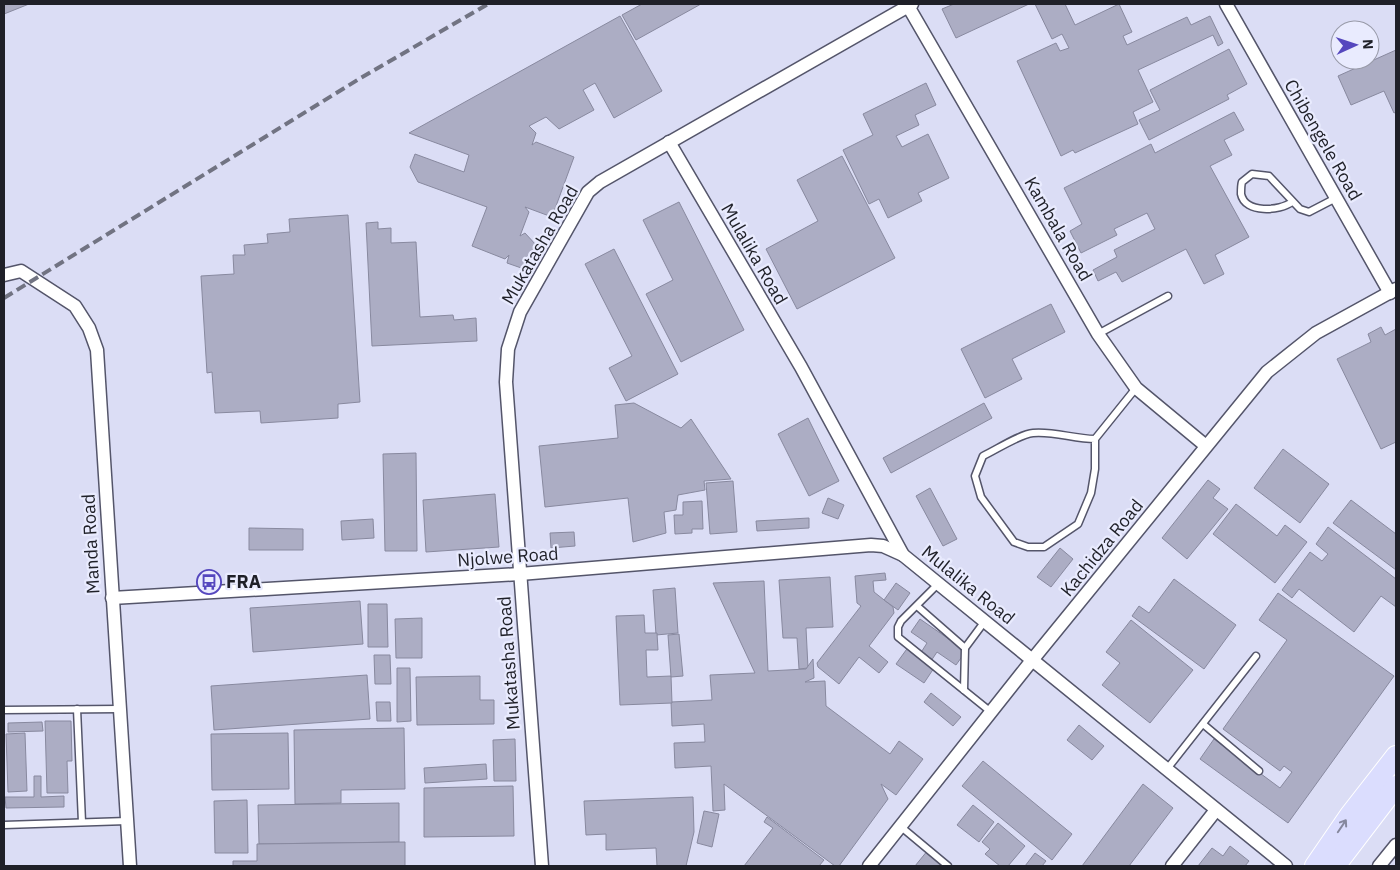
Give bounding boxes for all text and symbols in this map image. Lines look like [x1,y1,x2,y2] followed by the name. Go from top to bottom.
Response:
[1330,20,1380,70] north arrow
[1359,39,1377,50] text: N
[1279,75,1367,204] street label: Chibengele Road
[1019,172,1098,285] street label: Kambala Road
[496,181,583,309] street label: Mukatasha Road
[716,199,793,309] street label: Mulalika Road
[76,493,105,595] street label: Manda Road
[1055,494,1148,601] street label: Kachidza Road
[917,540,1020,629] street label: Mulalika Road
[457,541,559,572] street label: Njolwe Road
[196,569,222,595] bus stop icon: FRA
[226,570,261,593] place label: FRA
[492,595,525,731] street label: Mukatasha Road
[1337,819,1348,833] one-way arrow

